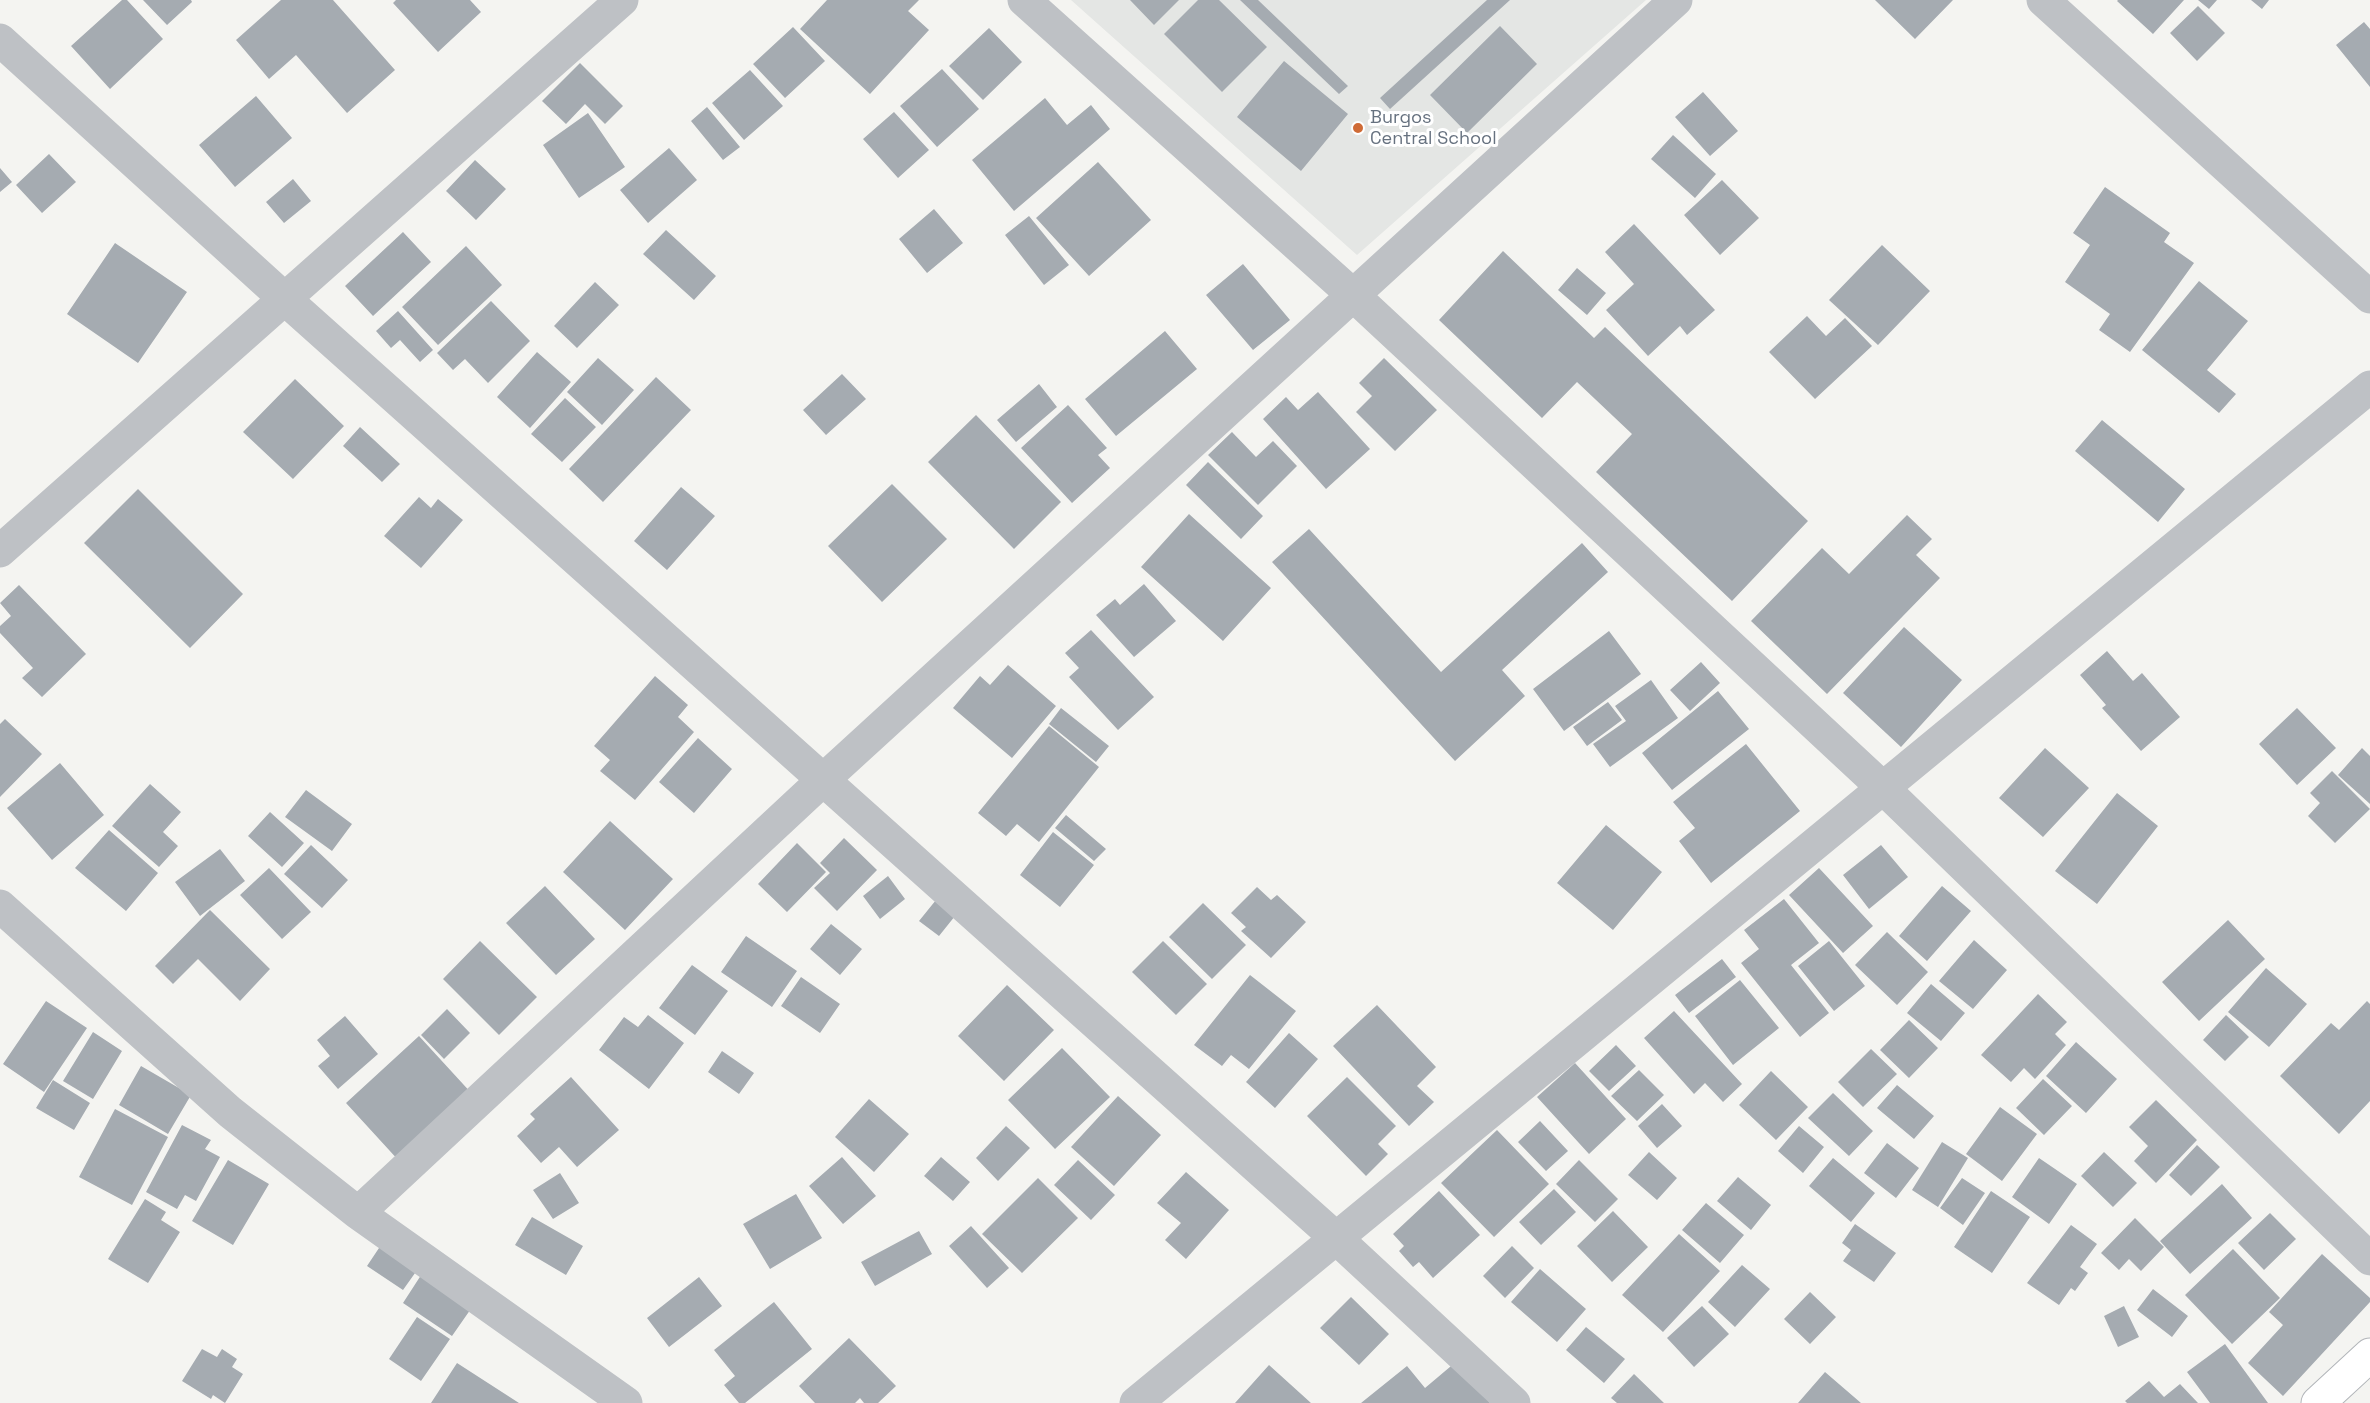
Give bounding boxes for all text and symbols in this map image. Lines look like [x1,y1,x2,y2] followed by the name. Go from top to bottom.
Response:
[1370,107,1497,150] place label: Burgos Central School
[1351,121,1365,135] marker: Burgos Central School

